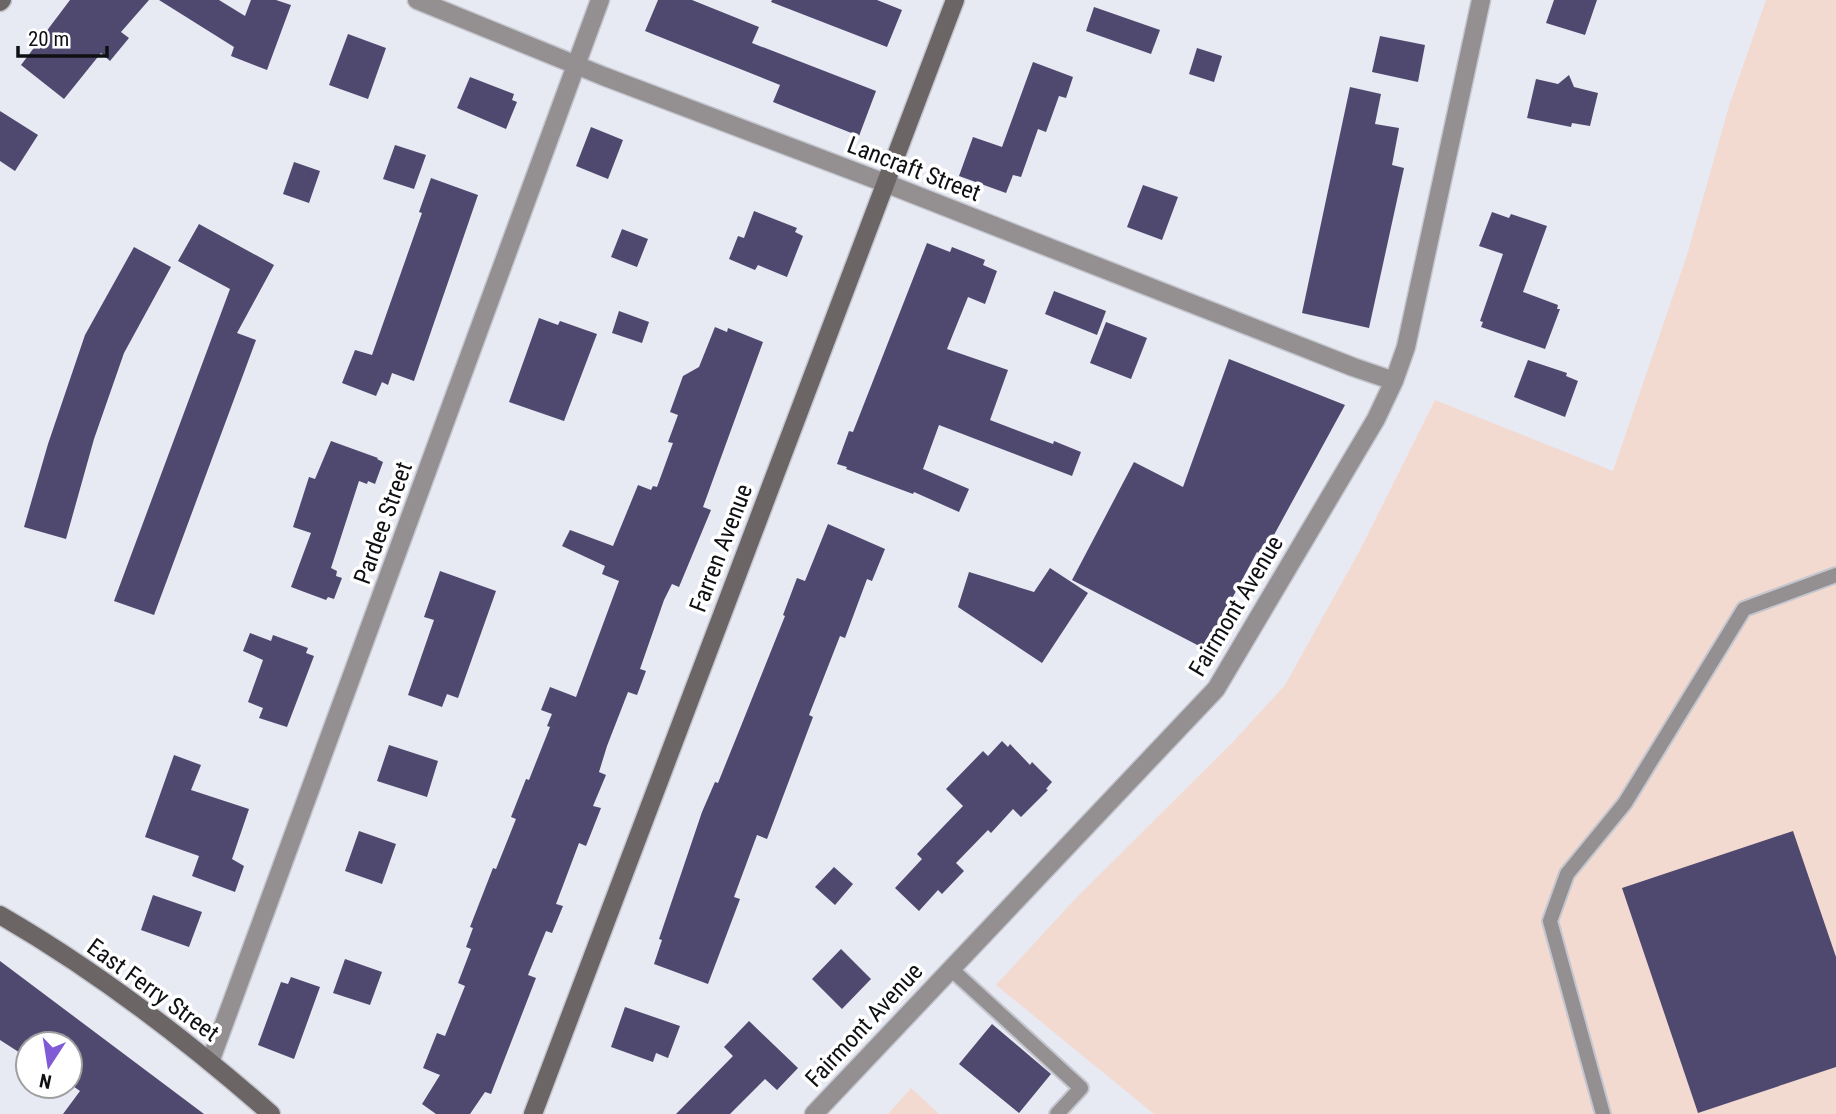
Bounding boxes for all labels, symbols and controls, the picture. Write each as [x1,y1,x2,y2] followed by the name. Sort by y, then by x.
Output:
[18,14,107,58] scale bar
[28,27,69,51] text: 20 m
[843,131,985,207] street label: Lancraft Street
[348,458,418,588] street label: Pardee Street
[684,480,758,616] street label: Farren Avenue
[1183,531,1289,681] street label: Fairmont Avenue
[82,933,224,1047] street label: East Ferry Street
[800,957,928,1093] street label: Fairmont Avenue
[14,1030,84,1100] north arrow
[37,1069,54,1094] text: N

